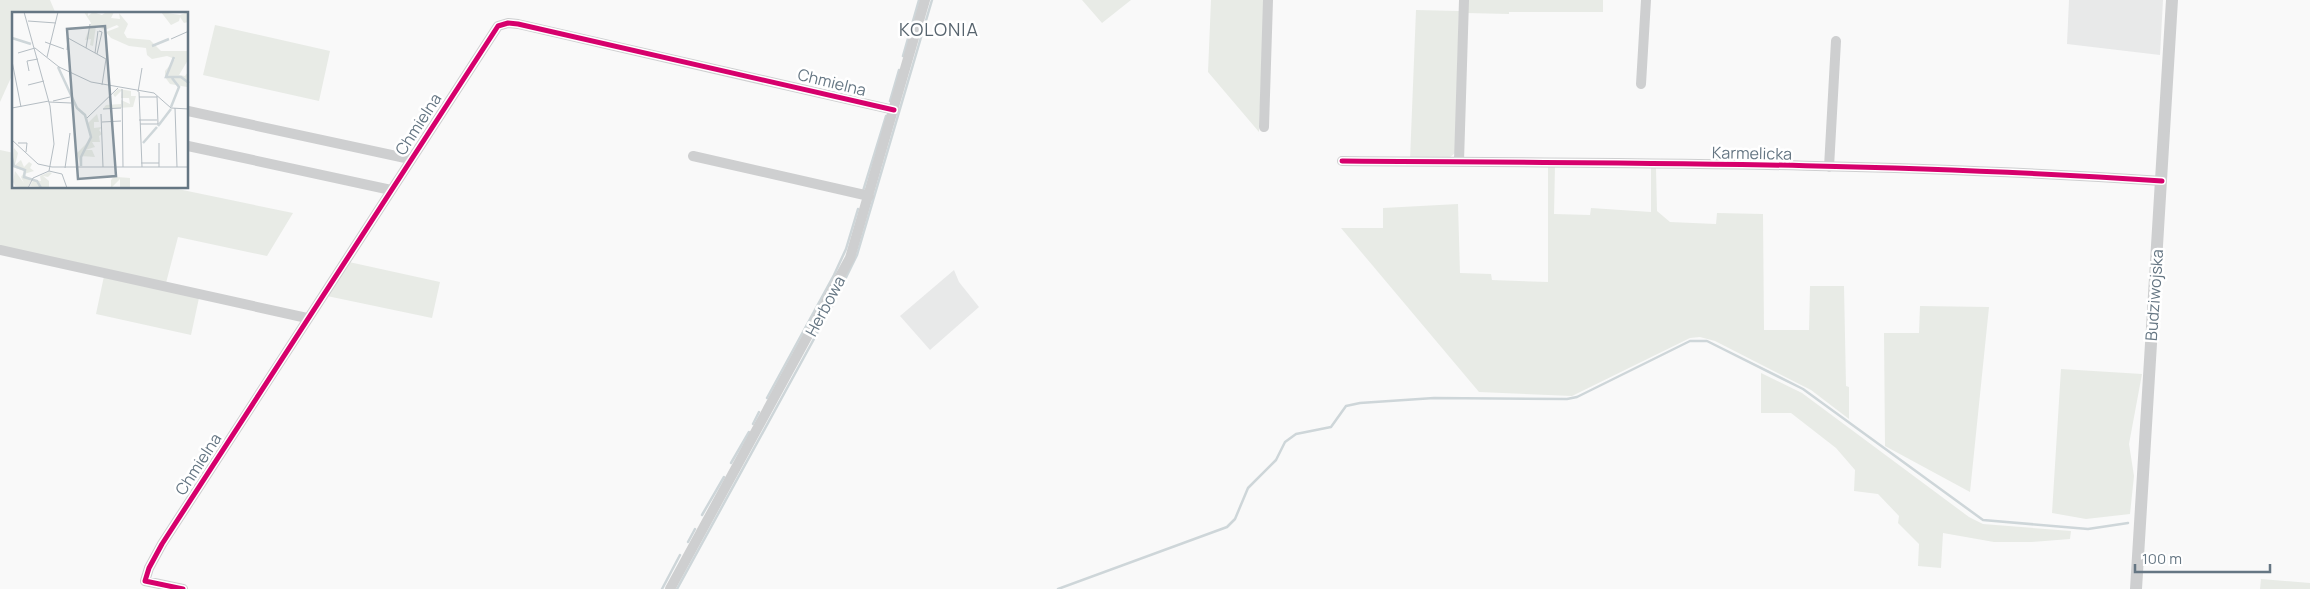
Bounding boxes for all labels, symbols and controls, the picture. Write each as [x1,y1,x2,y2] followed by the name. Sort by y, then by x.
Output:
[12,12,189,189] inset map
[899,17,979,41] district label: KOLONIA
[795,63,869,101] street label: Chmielna
[390,89,446,159] street label: Chmielna
[1712,141,1792,165] street label: Karmelicka
[2140,249,2168,341] street label: Budziwojska
[800,272,850,340] street label: Herbowa
[170,429,226,499] street label: Chmielna
[2135,542,2270,574] scale bar
[2142,548,2182,569] text: 100 m

